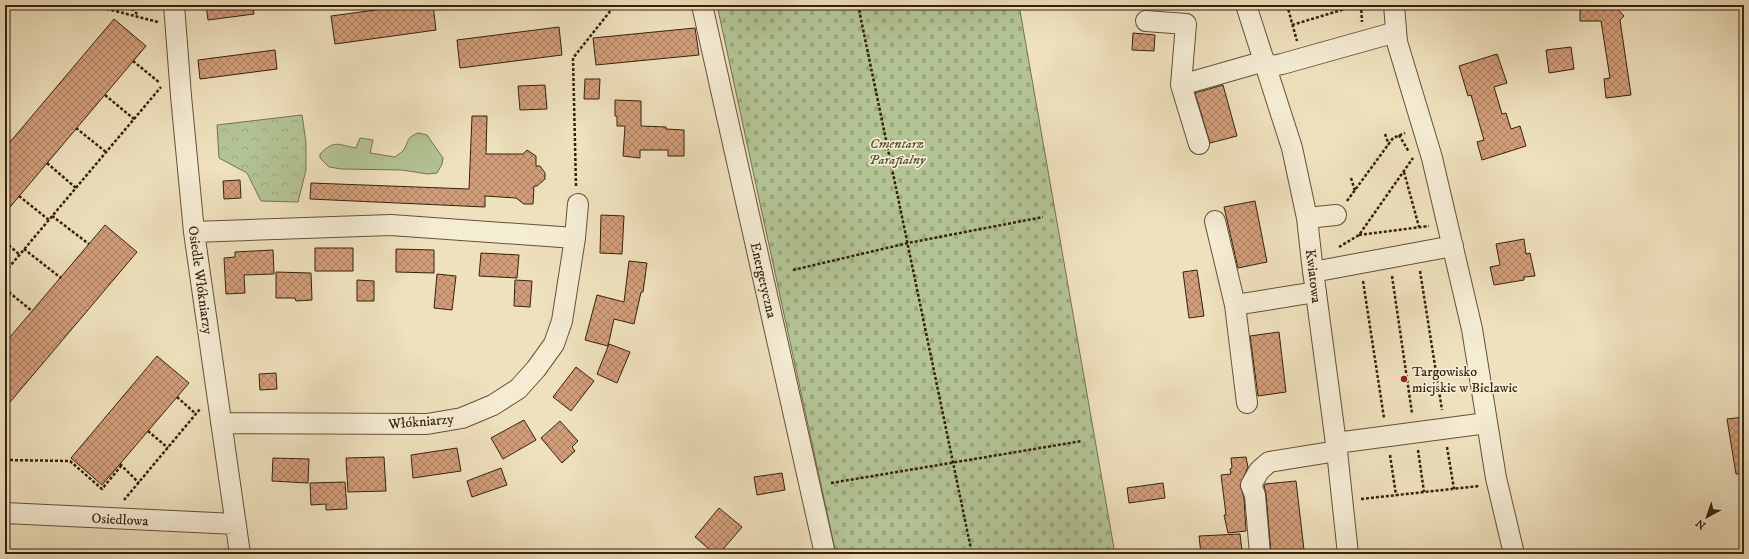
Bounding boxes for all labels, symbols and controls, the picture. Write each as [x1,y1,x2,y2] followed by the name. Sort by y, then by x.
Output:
[869,135,927,169] park label: Cmentarz Parafialny
[183,225,217,336] street label: Osiedle Włókniarzy
[746,241,780,320] street label: Energetyczna
[1301,248,1325,304] street label: Kwiatowa
[1412,363,1518,397] place label: Targowisko miejskie w Bielawie
[1399,374,1409,384] marker: Targowisko miejskie w Bielawie
[387,410,455,434] street label: Włókniarzy
[1687,497,1727,537] north arrow
[91,510,149,530] street label: Osiedlowa
[1693,516,1709,532] text: N

